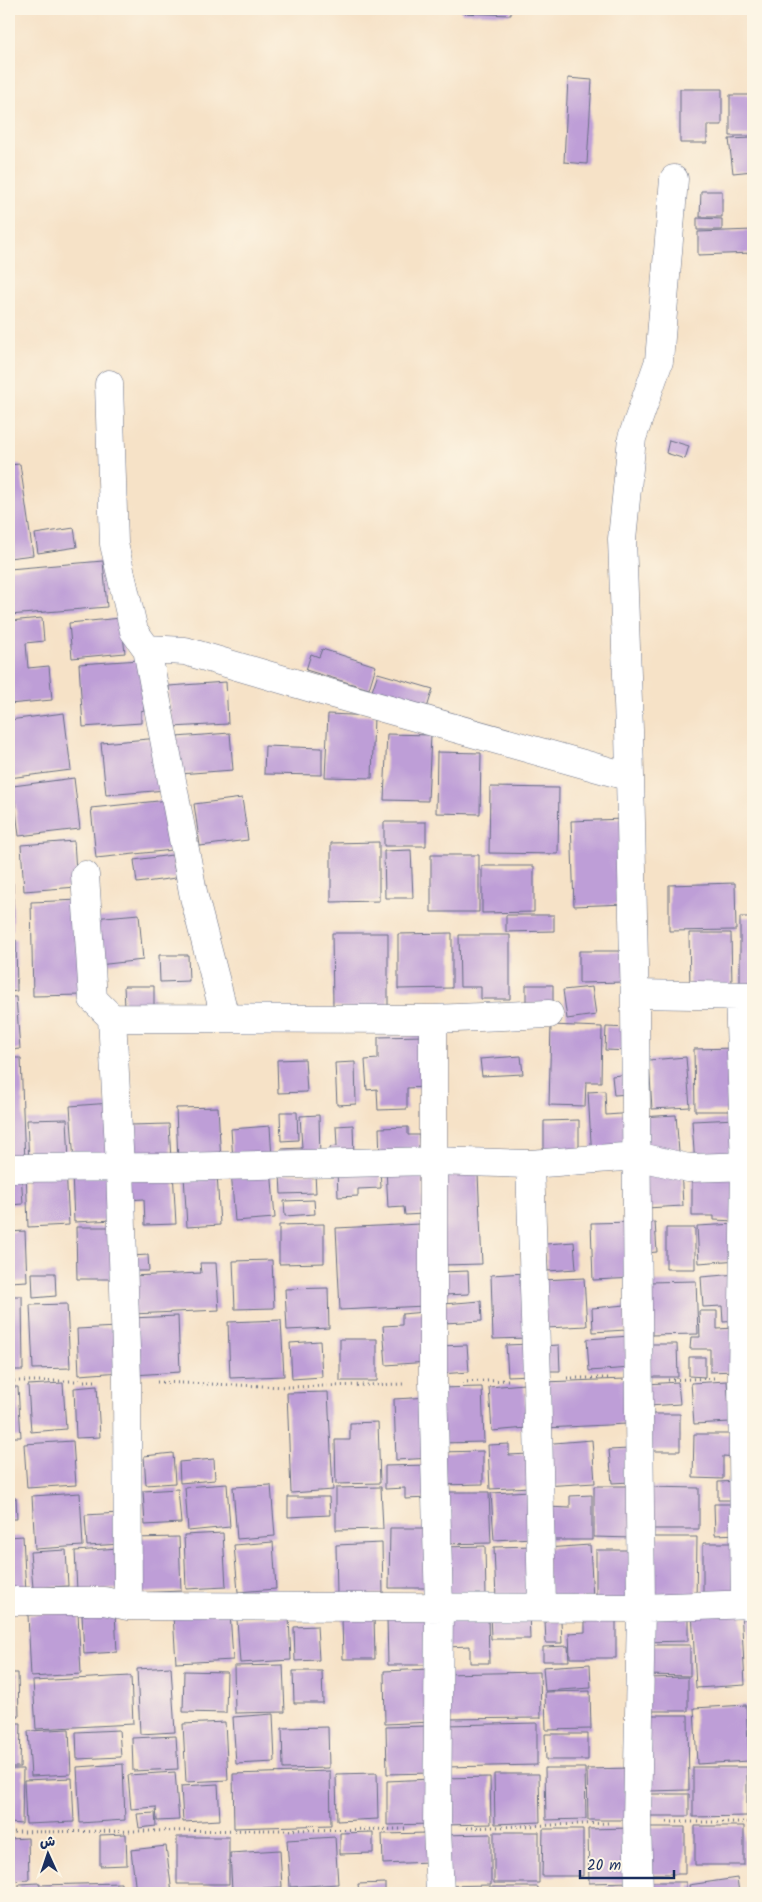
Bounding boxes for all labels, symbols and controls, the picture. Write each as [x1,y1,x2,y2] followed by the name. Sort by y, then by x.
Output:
[22,1830,72,1880] north arrow
[39,1831,56,1853] text: ش
[580,1847,673,1879] scale bar
[587,1854,621,1878] text: 20 m

